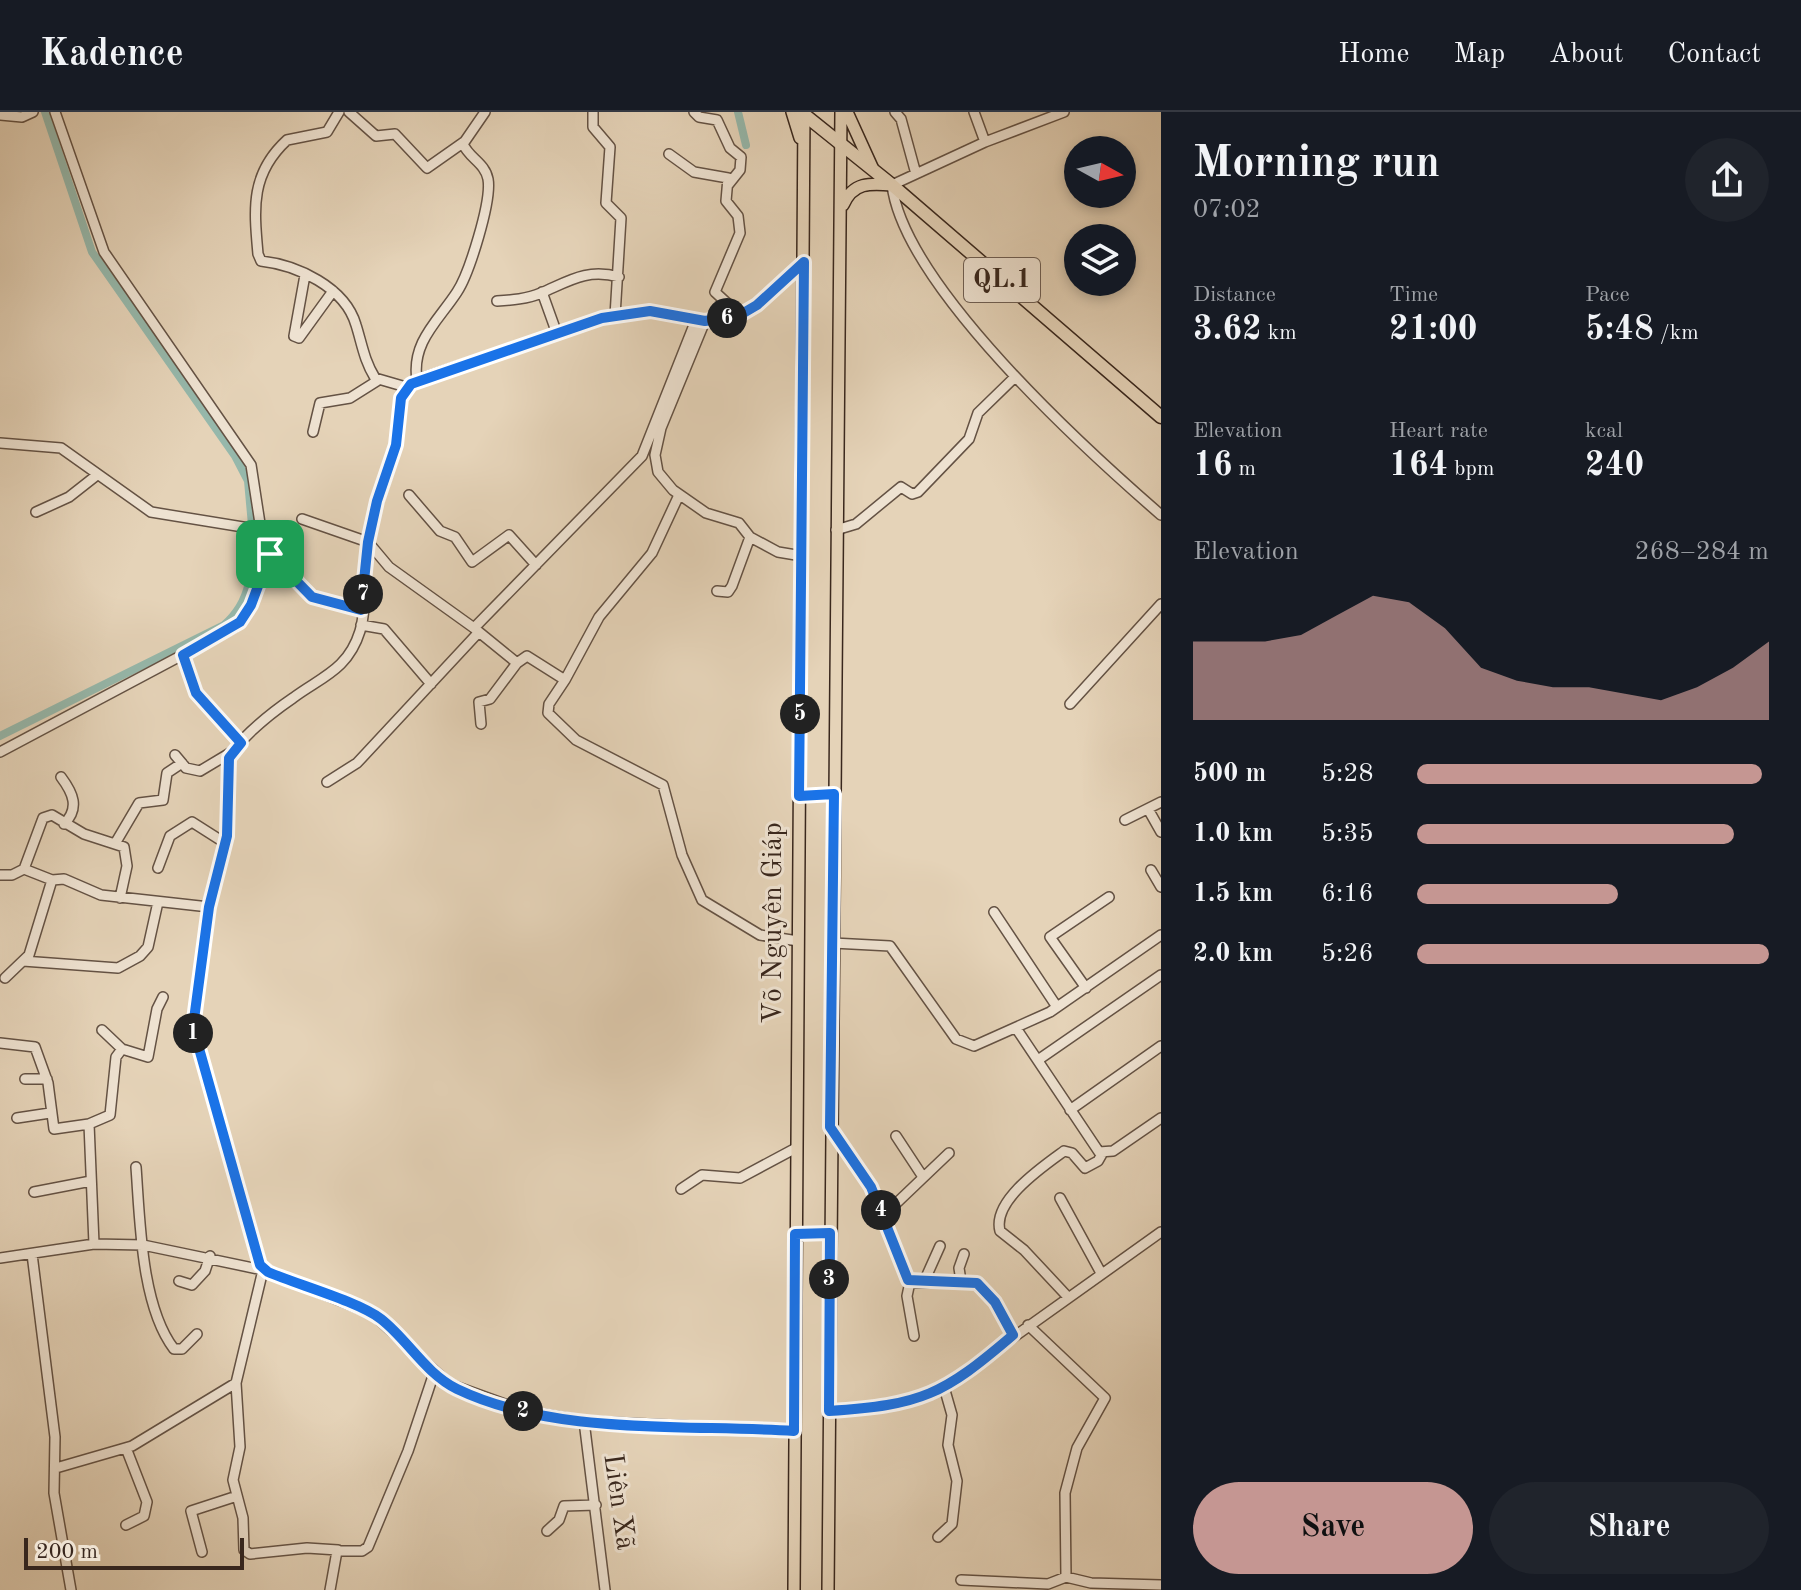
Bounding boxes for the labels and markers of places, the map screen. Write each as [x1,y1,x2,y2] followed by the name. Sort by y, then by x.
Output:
[707,298,747,338] pin: 6
[236,520,304,588] pin
[343,574,383,614] pin: 7
[780,694,820,734] pin: 5
[173,1013,213,1053] pin: 1
[861,1190,901,1230] pin: 4
[809,1259,849,1299] pin: 3
[503,1391,543,1431] pin: 2

